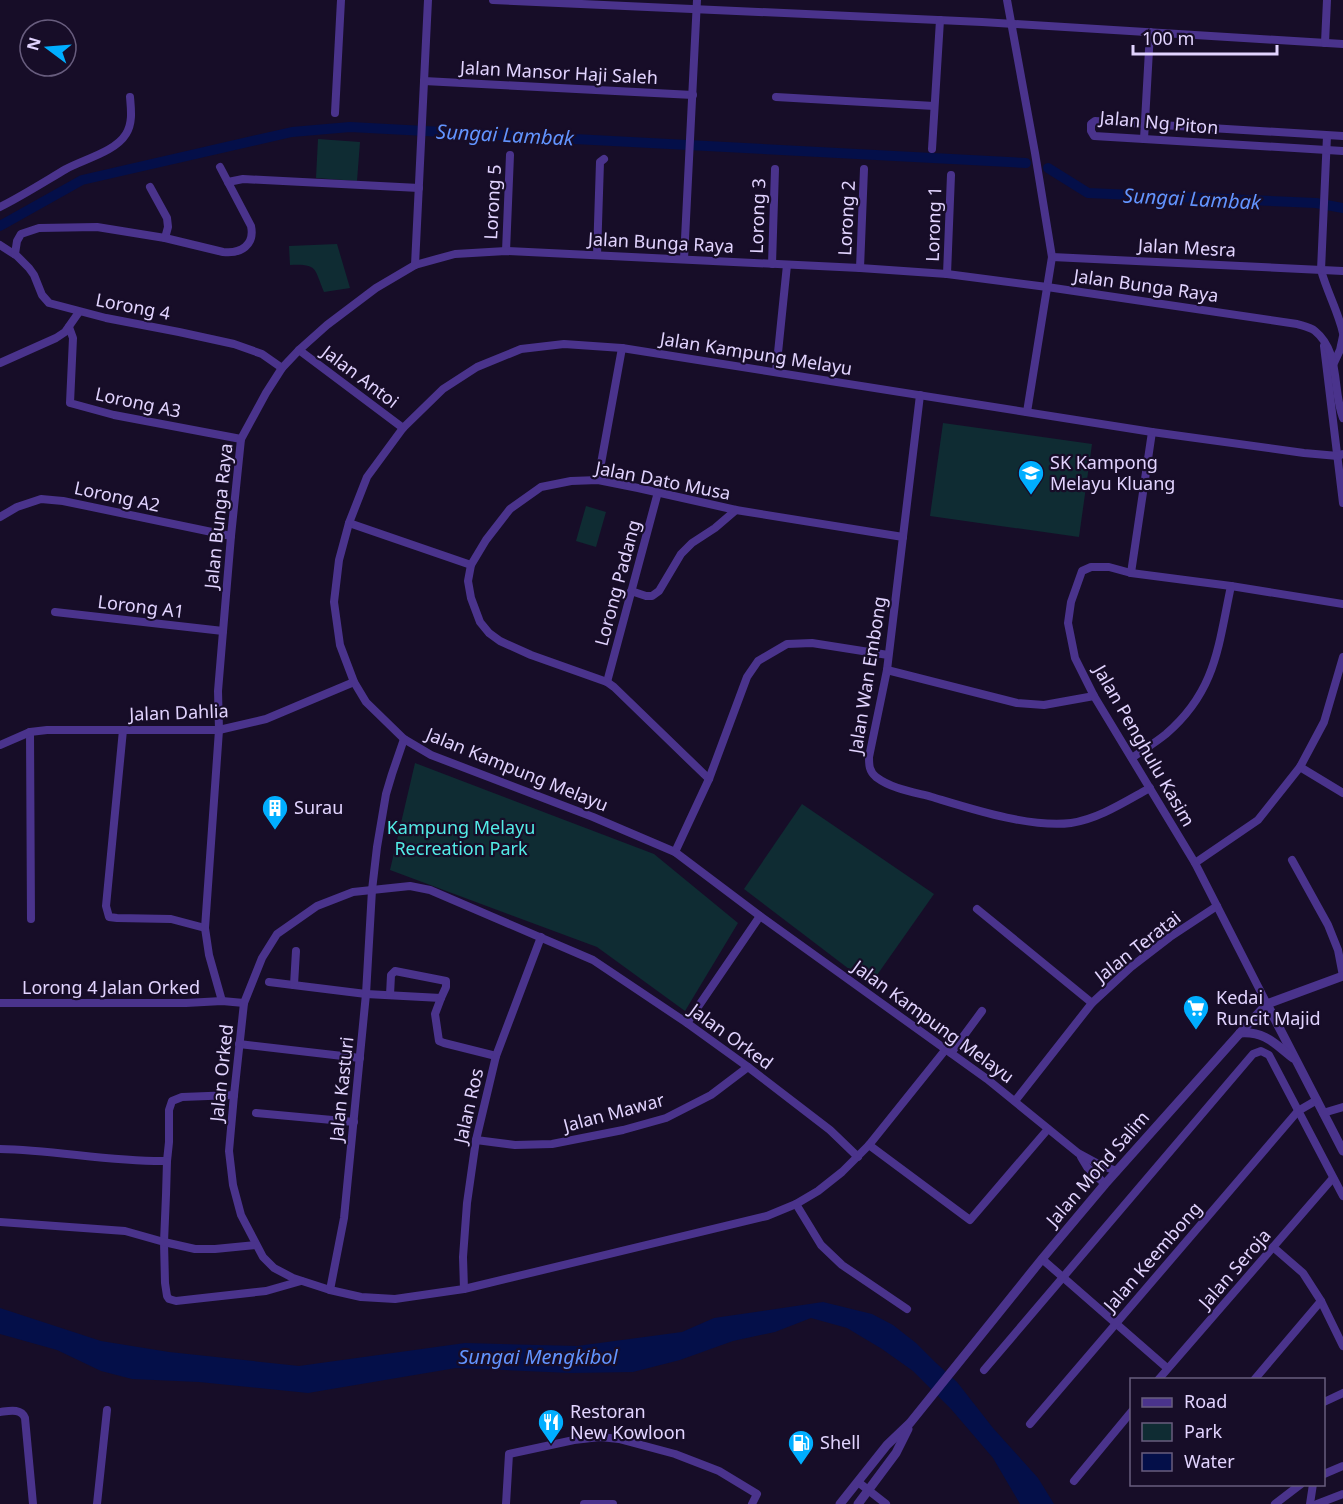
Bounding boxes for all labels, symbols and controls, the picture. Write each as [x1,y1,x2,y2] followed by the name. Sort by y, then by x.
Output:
[18,18,78,78] north arrow
[1133,18,1277,56] scale bar
[1142,26,1194,50] text: 100 m
[21,35,46,53] text: N
[458,55,659,89] street label: Jalan Mansor Haji Saleh
[1097,105,1219,139] street label: Jalan Ng Piton
[436,117,576,152] water label: Sungai Lambak
[478,164,506,240] street label: Lorong 5
[744,178,770,254] street label: Lorong 3
[832,180,860,256] street label: Lorong 2
[1123,181,1263,216] water label: Sungai Lambak
[920,186,946,262] street label: Lorong 1
[586,226,735,258] street label: Jalan Bunga Raya
[1136,232,1237,262] street label: Jalan Mesra
[1070,263,1220,307] street label: Jalan Bunga Raya
[94,287,173,325] street label: Lorong 4
[656,326,854,380] street label: Jalan Kampung Melayu
[316,338,404,413] street label: Jalan Antoi
[93,381,183,423] street label: Lorong A3
[198,442,238,592] street label: Jalan Bunga Raya
[1050,450,1175,495] place label: SK Kampong Melayu Kluang
[592,455,733,505] street label: Jalan Dato Musa
[1016,458,1046,496] school or university icon: SK Kampong Melayu Kluang
[72,475,162,517] street label: Lorong A2
[589,517,645,648] street label: Lorong Padang
[96,589,186,623] street label: Lorong A1
[842,595,891,757] street label: Jalan Wan Embong
[1088,659,1201,831] street label: Jalan Penghulu Kasim
[127,698,229,726] street label: Jalan Dahlia
[421,721,612,817] street label: Jalan Kampung Melayu
[260,793,290,831] building icon: Surau
[294,795,343,819] place label: Surau
[387,815,535,860] park label: Kampung Melayu Recreation Park
[1088,905,1185,989] street label: Jalan Teratai
[846,953,1019,1088] street label: Jalan Kampung Melayu
[22,975,200,999] street label: Lorong 4 Jalan Orked
[1216,985,1321,1030] place label: Kedai Runcit Majid
[1181,993,1211,1031] supermarket icon: Kedai Runcit Majid
[683,997,778,1075] street label: Jalan Orked
[204,1023,238,1125] street label: Jalan Orked
[323,1035,358,1144] street label: Jalan Kasturi
[447,1066,488,1148] street label: Jalan Ros
[559,1087,667,1138] street label: Jalan Mawar
[1039,1105,1154,1233] street label: Jalan Mohd Salim
[1097,1196,1207,1318] street label: Jalan Keembong
[1192,1223,1276,1315] street label: Jalan Seroja
[458,1343,619,1370] water label: Sungai Mengkibol
[1130,1378,1325,1486] legend
[1184,1389,1227,1413] text: Road
[570,1399,686,1444] place label: Restoran New Kowloon
[536,1407,566,1445] restaurant icon: Restoran New Kowloon
[1184,1419,1222,1443] text: Park
[786,1428,816,1466] fuel station icon: Shell
[820,1430,860,1454] place label: Shell
[1184,1449,1235,1473] text: Water

